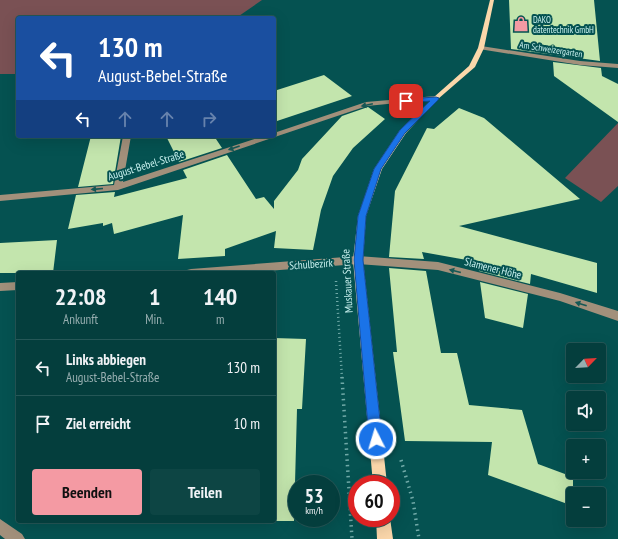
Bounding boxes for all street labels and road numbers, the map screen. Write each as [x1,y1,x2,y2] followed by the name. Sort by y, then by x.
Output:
[519,39,583,59] street label: Am Schweizergarten
[106,147,186,183] street label: August-Bebel-Straße
[338,248,356,313] street label: Muskauer Straße
[463,254,523,282] street label: Slamener Höhe
[289,255,334,273] street label: Schulbezirk

